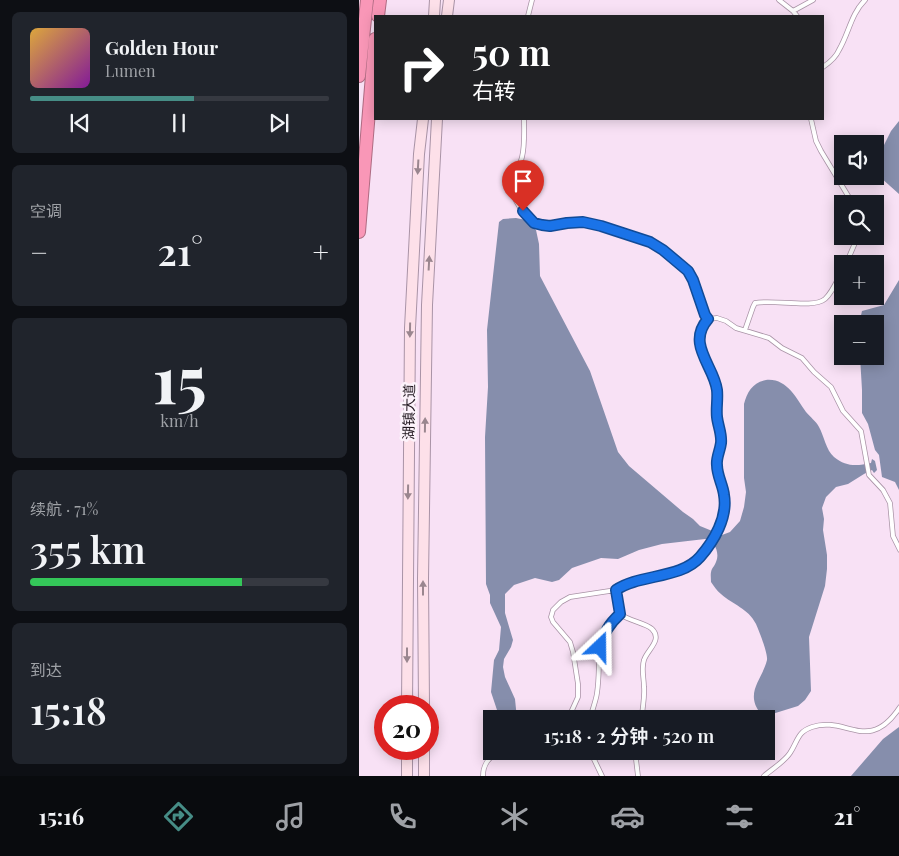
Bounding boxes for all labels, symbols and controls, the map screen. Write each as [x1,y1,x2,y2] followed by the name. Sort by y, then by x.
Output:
[472,28,550,75] text: 50 m
[105,34,218,60] text: Golden Hour
[389,35,454,100] icon: right
[105,60,156,81] text: Lumen
[472,75,516,105] text: 右转
[66,109,94,137] icon: previous
[165,109,193,137] icon: pause
[265,109,293,137] icon: next
[834,135,884,365] map controls
[834,135,884,185] button: sound
[414,160,422,176] one-way arrow
[502,160,544,211] pin
[509,167,537,195] icon: arrive
[834,195,884,245] button: search
[30,200,62,221] text: 空调
[158,225,203,276] text: 21°
[30,233,48,270] text: −
[313,233,329,270] text: +
[426,254,434,270] one-way arrow
[834,255,884,305] button: +
[834,315,884,365] button: −
[406,322,414,338] one-way arrow
[153,334,207,420] text: 15
[399,384,418,440] street label: 湖镇大道
[160,410,199,431] text: km/h
[421,417,429,433] one-way arrow
[404,484,412,500] one-way arrow
[30,498,98,519] text: 续航 · 71%
[30,523,146,574] text: 355 km
[419,579,427,595] one-way arrow
[573,620,625,672] position arrow
[403,647,411,663] one-way arrow
[30,659,62,680] text: 到达
[30,684,107,735] text: 15:18
[374,695,439,760] speed limit sign: 20
[544,722,714,748] text: 15:18 · 2 分钟 · 520 m
[161,799,196,834] icon: directions
[273,799,308,834] icon: music
[385,799,420,834] icon: phone
[497,799,532,834] icon: climate
[610,799,645,834] icon: car
[722,799,757,834] icon: filters
[39,801,84,831] text: 15:16
[834,801,860,831] text: 21°

